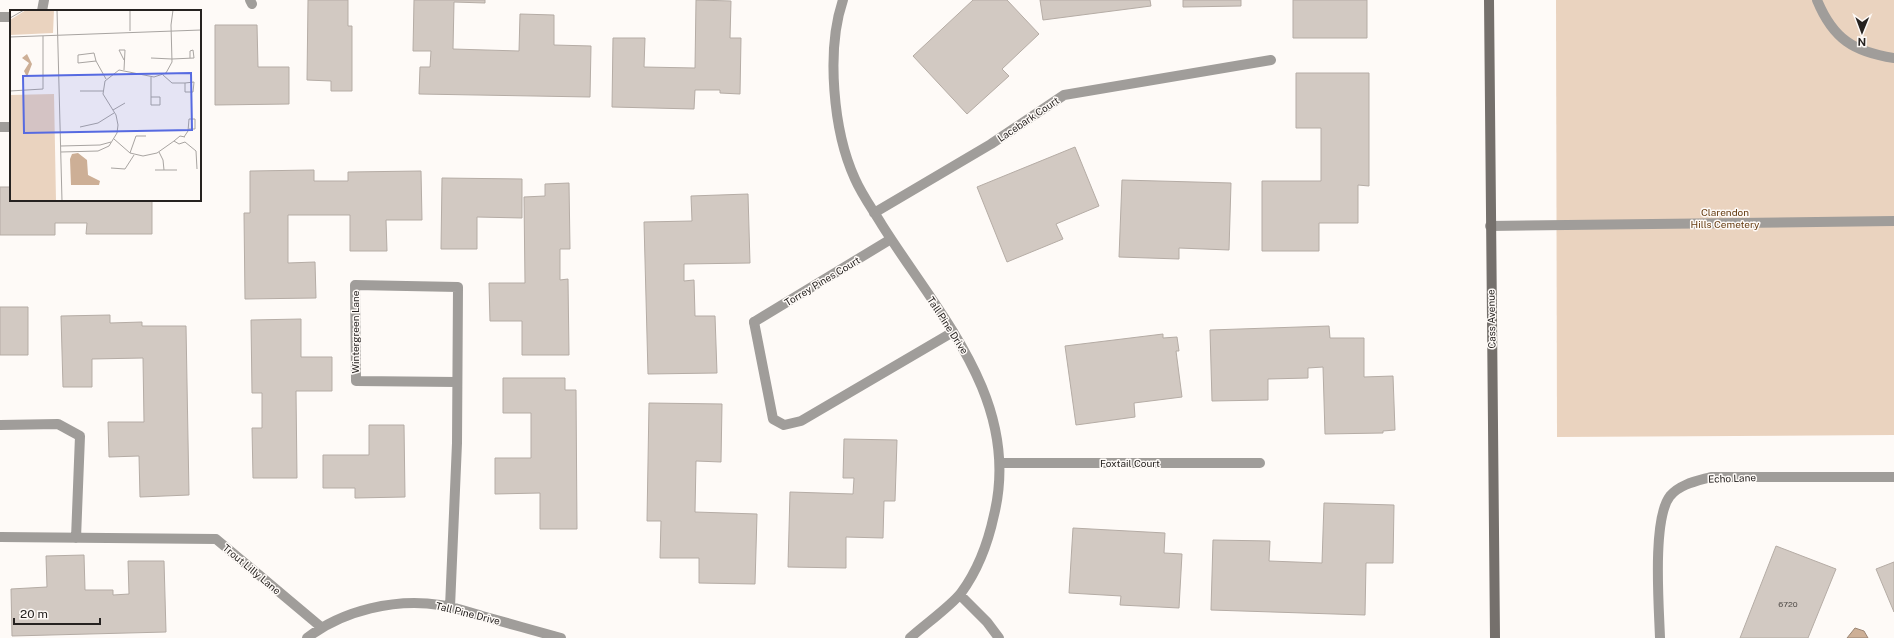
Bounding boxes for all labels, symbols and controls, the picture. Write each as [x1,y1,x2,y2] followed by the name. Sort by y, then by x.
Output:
[10,10,201,201] inset map
[1842,12,1882,52] north arrow
[1857,36,1866,48] text: N
[995,94,1061,144] street label: Lacebark Court
[1691,206,1760,230] park label: Clarendon Hills Cemetery
[782,254,862,308] street label: Torrey Pines Court
[1484,289,1498,349] street label: Cass Avenue
[349,290,361,373] street label: Wintergreen Lane
[925,294,971,356] street label: Tall Pine Drive
[1100,457,1160,469] street label: Foxtail Court
[1708,471,1756,485] street label: Echo Lane
[221,541,284,597] street label: Trout Lilly Lane
[435,599,502,627] street label: Tall Pine Drive
[1778,599,1798,609] house number: 6720
[14,600,100,626] scale bar
[20,607,48,621] text: 20 m

